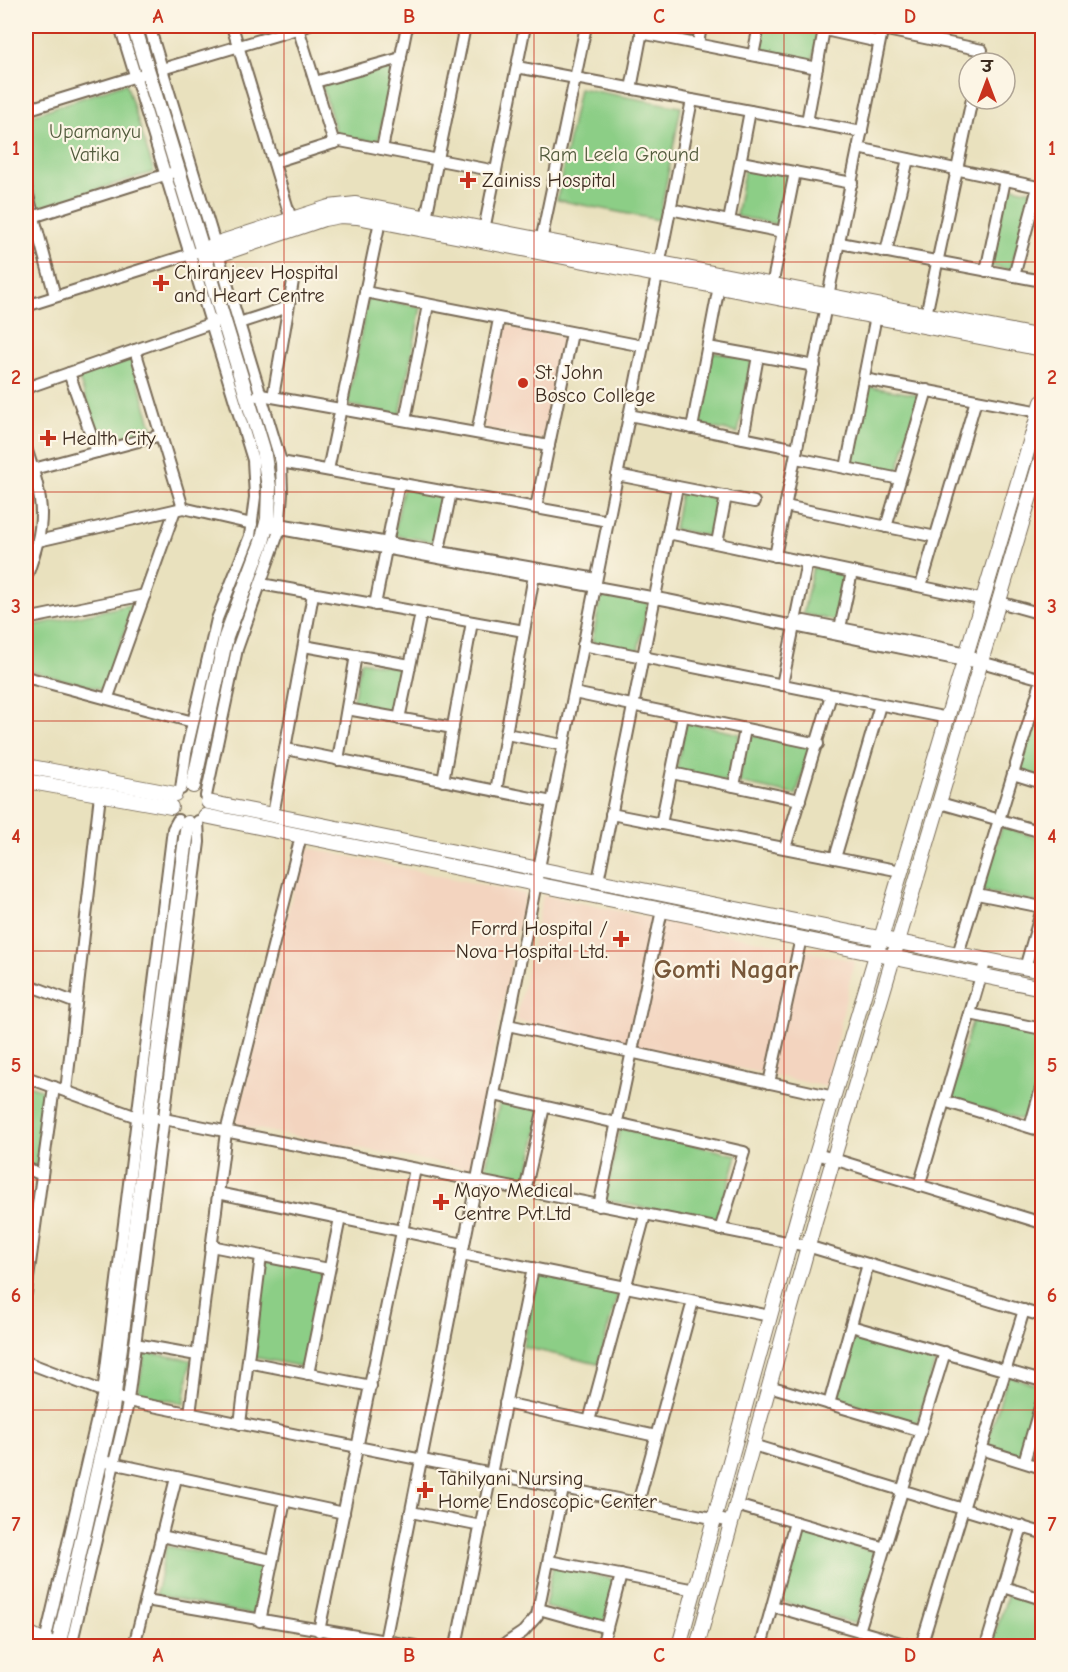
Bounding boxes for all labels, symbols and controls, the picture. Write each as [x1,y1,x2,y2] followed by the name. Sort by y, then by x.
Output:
[152,5,164,28] text: A
[403,5,415,28] text: B
[653,5,665,28] text: C
[904,5,916,28] text: D
[957,51,1017,111] north arrow
[980,58,994,76] text: उ
[49,120,141,166] park label: Upamanyu Vatika
[12,137,20,160] text: 1
[1048,137,1056,160] text: 1
[539,143,699,166] park label: Ram Leela Ground
[482,169,616,192] place label: Zainiss Hospital
[459,171,477,189] marker: Zainiss Hospital
[174,261,339,307] place label: Chiranjeev Hospital and Heart Centre
[152,274,170,292] marker: Chiranjeev Hospital and Heart Centre
[535,361,655,407] place label: St. John Bosco College
[11,366,21,389] text: 2
[1047,366,1057,389] text: 2
[516,376,530,390] marker: St. John Bosco College
[62,427,156,450] place label: Health City
[39,429,57,447] marker: Health City
[11,595,21,618] text: 3
[1047,595,1057,618] text: 3
[11,825,21,848] text: 4
[1047,825,1057,848] text: 4
[456,917,608,963] place label: Forrd Hospital / Nova Hospital Ltd.
[612,930,630,948] marker: Forrd Hospital / Nova Hospital Ltd.
[654,955,799,985] district label: Gomti Nagar
[11,1054,21,1077] text: 5
[1047,1054,1057,1077] text: 5
[454,1179,573,1225] place label: Mayo Medical Centre Pvt.Ltd
[432,1193,450,1211] marker: Mayo Medical Centre Pvt.Ltd
[11,1284,21,1307] text: 6
[1047,1284,1057,1307] text: 6
[438,1467,657,1513] place label: Tahilyani Nursing Home Endoscopic Center
[416,1481,434,1499] marker: Tahilyani Nursing Home Endoscopic Center
[12,1513,21,1536] text: 7
[1048,1513,1057,1536] text: 7
[152,1644,164,1667] text: A
[403,1644,415,1667] text: B
[653,1644,665,1667] text: C
[904,1644,916,1667] text: D

